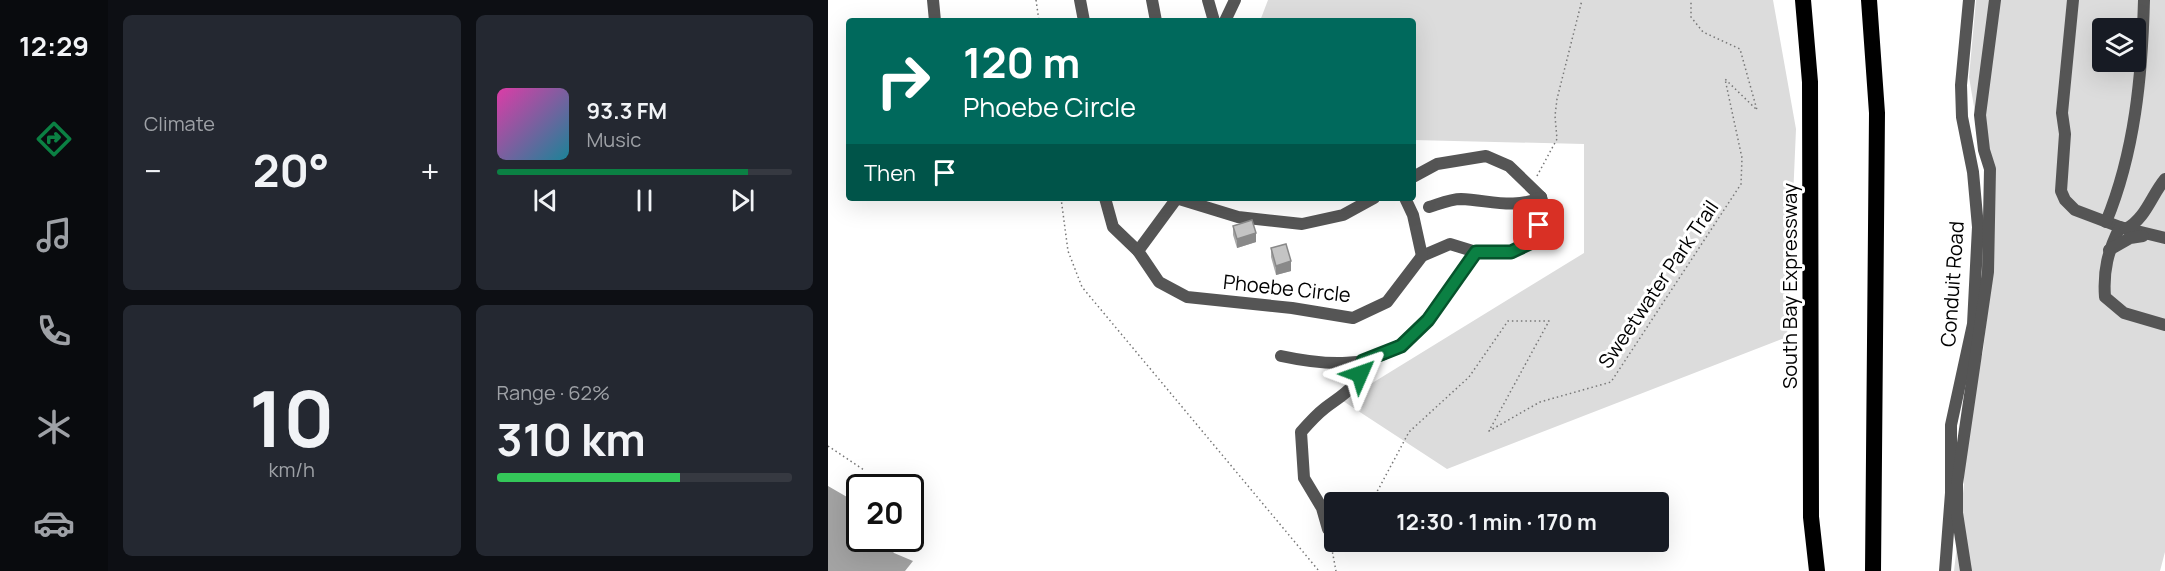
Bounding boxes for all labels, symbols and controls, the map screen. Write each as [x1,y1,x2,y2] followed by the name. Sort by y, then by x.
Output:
[2092,18,2146,72] map controls
[2092,18,2146,72] button: layers
[19,27,89,64] text: 12:29
[963,33,1080,91] text: 120 m
[864,42,942,120] icon: right
[963,88,1136,125] text: Phoebe Circle
[587,96,667,126] text: 93.3 FM
[144,110,215,137] text: Climate
[33,118,75,160] icon: directions
[587,126,641,153] text: Music
[253,139,329,201] text: 20°
[144,148,162,193] text: −
[420,148,440,193] text: +
[928,156,961,189] icon: arrive
[864,158,916,188] text: Then
[1776,182,1803,389] street label: South Bay Expressway
[529,184,562,217] icon: previous
[628,184,661,217] icon: pause
[726,184,759,217] icon: next
[1592,195,1724,373] street label: Sweetwater Park Trail
[1513,199,1564,250] pin
[1522,208,1555,241] icon: arrive
[33,214,75,256] icon: music
[1934,220,1970,348] street label: Conduit Road
[1222,268,1352,308] street label: Phoebe Circle
[33,310,75,352] icon: phone
[1328,342,1392,406] position arrow
[249,364,335,470] text: 10
[497,379,610,406] text: Range · 62%
[33,406,75,448] icon: climate
[497,408,646,470] text: 310 km
[268,456,315,483] text: km/h
[846,474,924,552] speed limit sign: 20
[33,502,75,544] icon: car
[1396,507,1597,537] text: 12:30 · 1 min · 170 m

